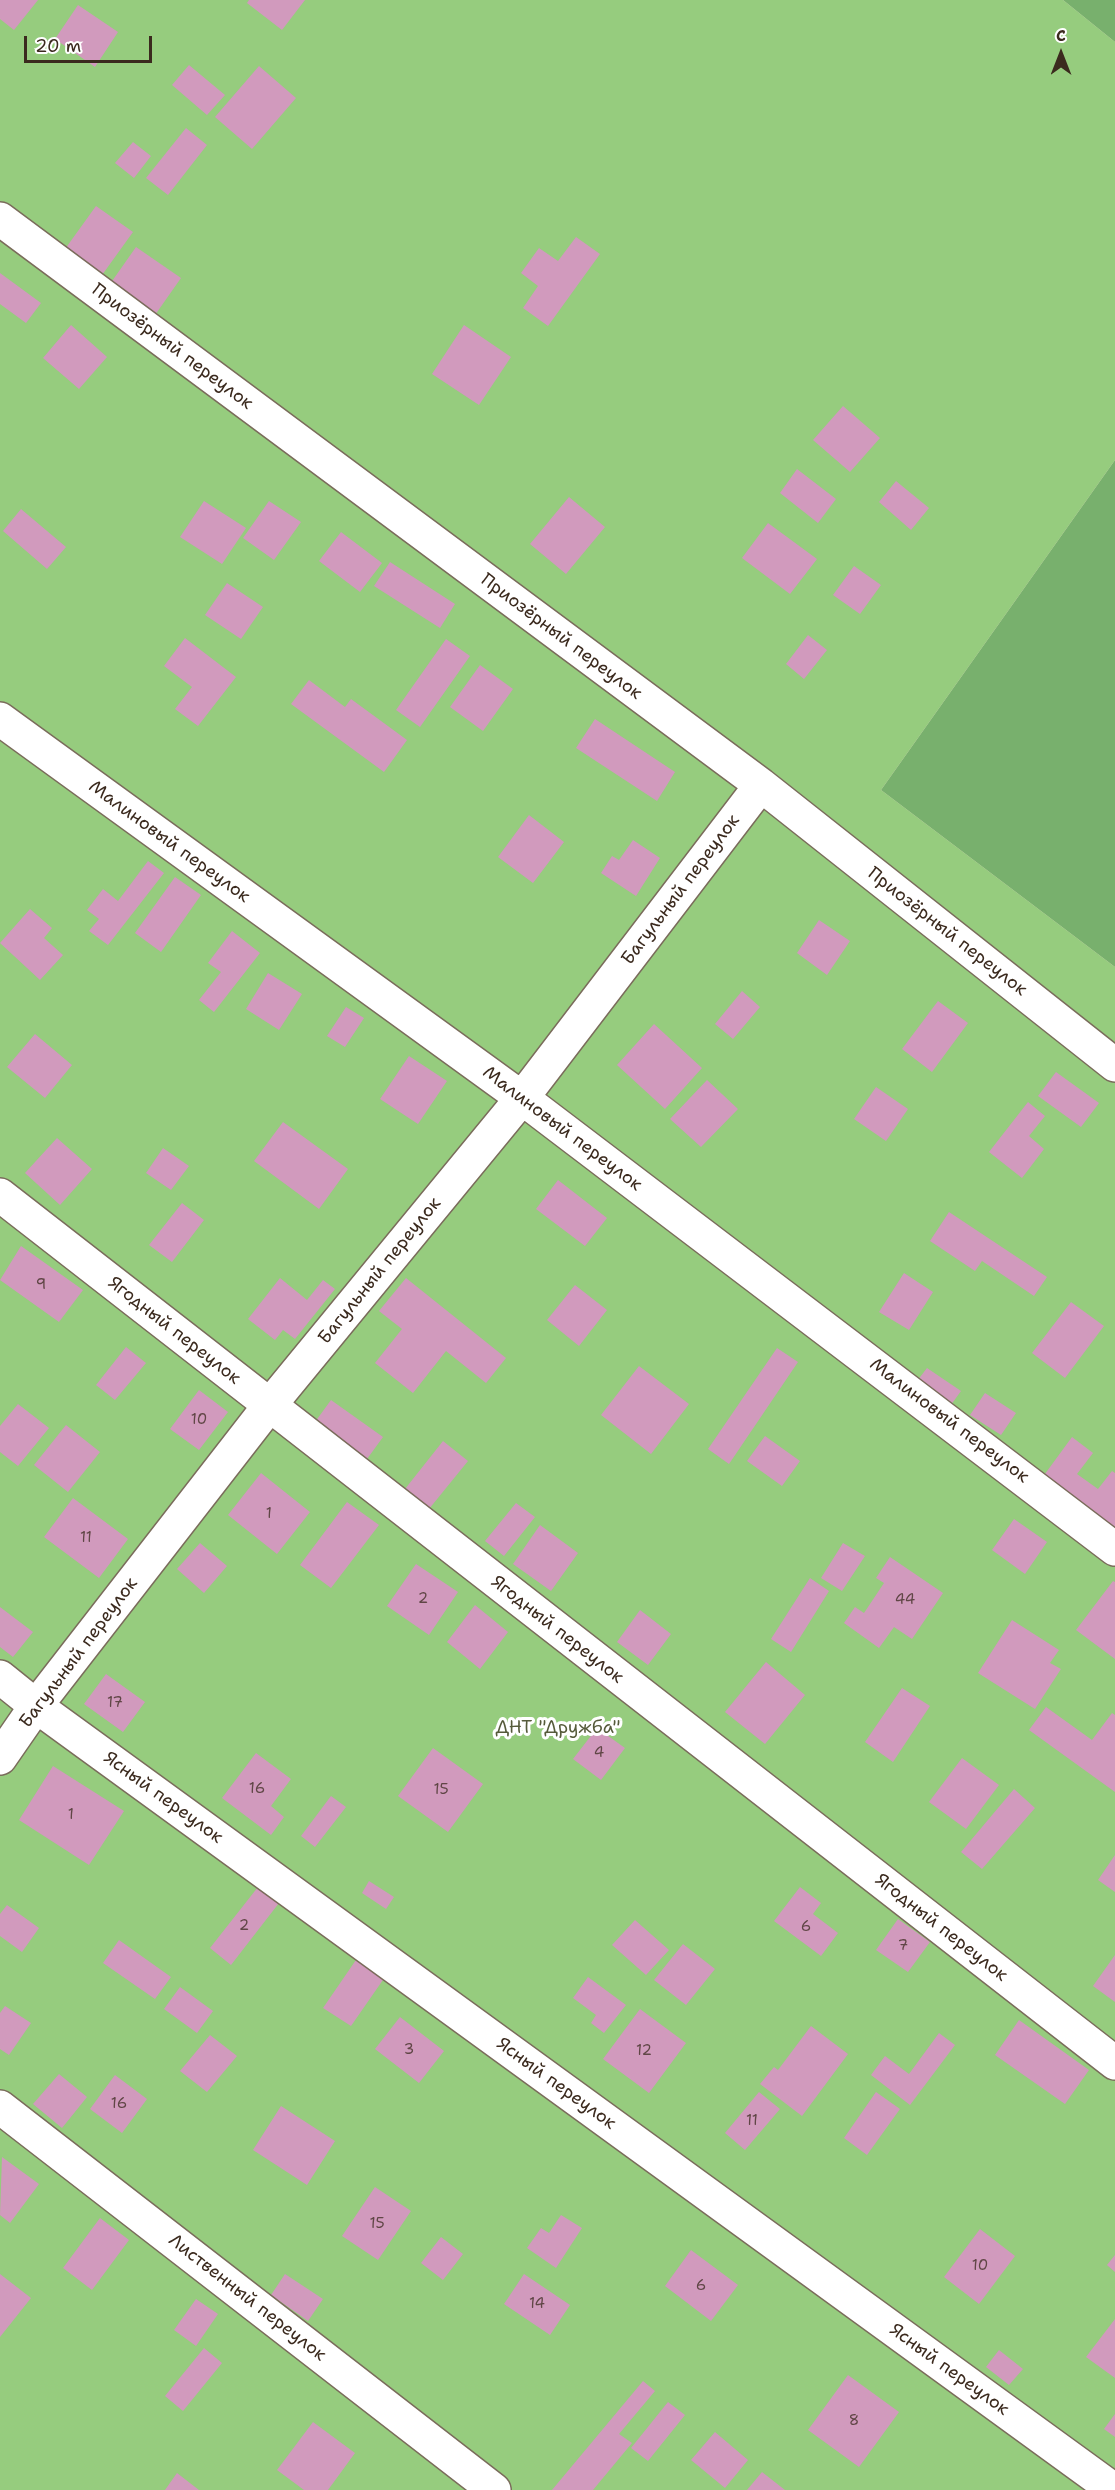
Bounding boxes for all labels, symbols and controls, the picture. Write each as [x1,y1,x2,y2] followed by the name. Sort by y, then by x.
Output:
[27,24,154,62] scale bar
[1031,24,1091,84] north arrow
[1056,25,1066,46] text: С
[35,34,81,58] text: 20 m
[87,279,257,415] street label: Приозёрный переулок
[476,569,646,705] street label: Приозёрный переулок
[84,776,254,908] street label: Малиновый переулок
[617,811,745,969] street label: Багульный переулок
[863,863,1031,1001] street label: Приозёрный переулок
[478,1062,646,1196] street label: Малиновый переулок
[314,1193,446,1349] street label: Багульный переулок
[103,1273,245,1389] street label: Ягодный переулок
[36,1276,46,1294] house number: 9
[865,1354,1033,1488] street label: Малиновый переулок
[191,1411,207,1429] house number: 10
[266,1505,272,1523] house number: 1
[80,1529,92,1547] house number: 11
[486,1572,628,1688] street label: Ягодный переулок
[15,1574,143,1732] street label: Багульный переулок
[418,1590,428,1608] house number: 2
[895,1591,915,1609] house number: 44
[107,1694,123,1712] house number: 17
[496,1717,620,1739] park label: ДНТ "Дружба"
[594,1744,604,1762] house number: 4
[99,1747,227,1849] street label: Ясный переулок
[249,1780,265,1798] house number: 16
[433,1781,449,1799] house number: 15
[68,1806,74,1824] house number: 1
[870,1870,1012,1986] street label: Ягодный переулок
[239,1917,249,1935] house number: 2
[801,1918,811,1936] house number: 6
[898,1937,908,1955] house number: 7
[492,2033,620,2135] street label: Ясный переулок
[404,2041,414,2059] house number: 3
[636,2042,652,2060] house number: 12
[111,2095,127,2113] house number: 16
[746,2112,758,2130] house number: 11
[369,2215,385,2233] house number: 15
[164,2230,330,2366] street label: Лиственный переулок
[972,2257,988,2275] house number: 10
[696,2277,706,2295] house number: 6
[529,2295,545,2313] house number: 14
[885,2319,1013,2421] street label: Ясный переулок
[849,2412,859,2430] house number: 8

